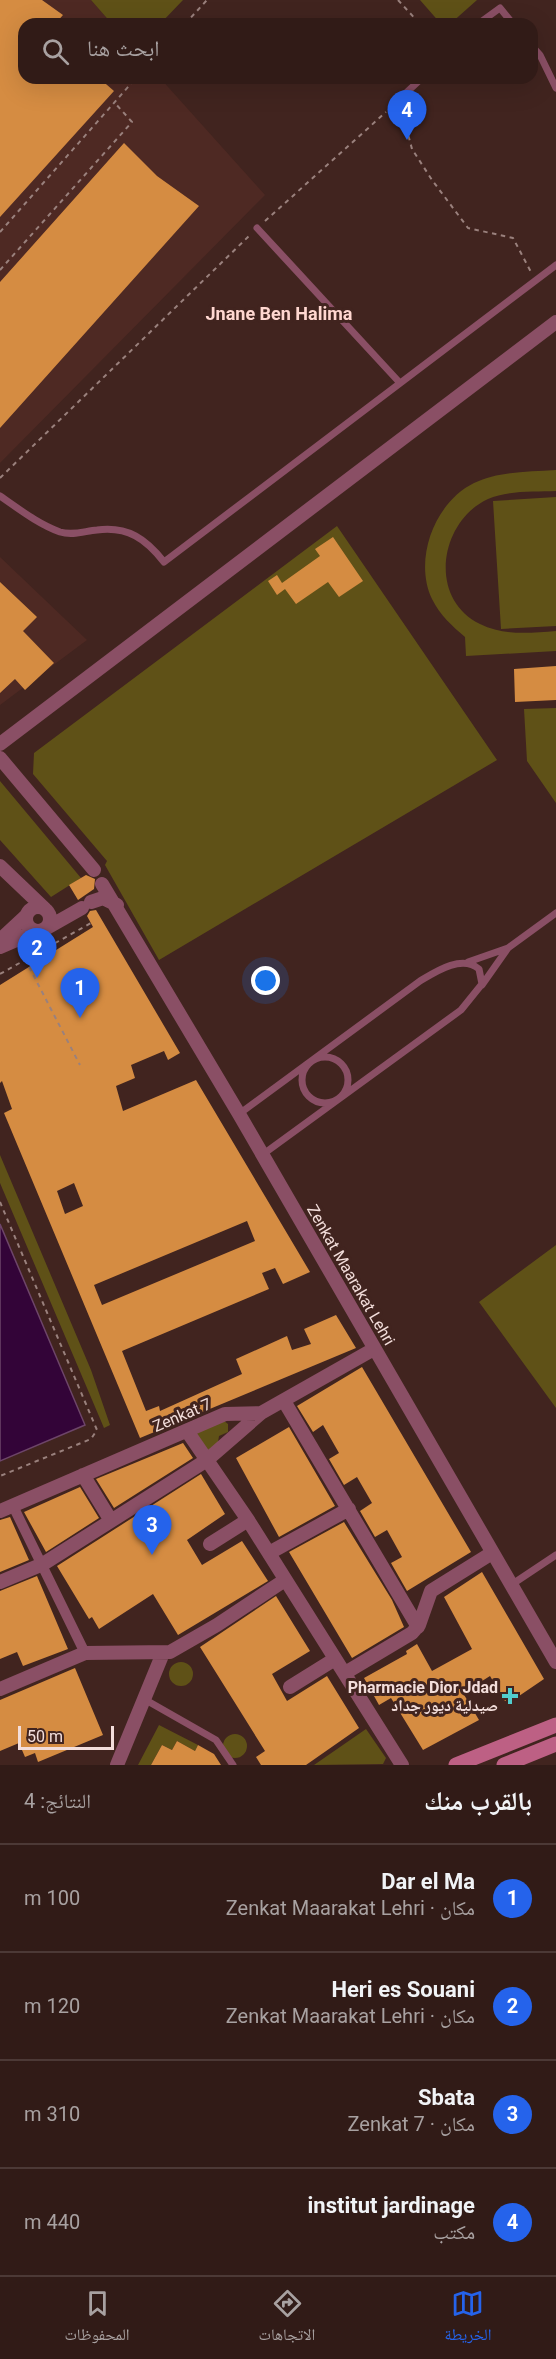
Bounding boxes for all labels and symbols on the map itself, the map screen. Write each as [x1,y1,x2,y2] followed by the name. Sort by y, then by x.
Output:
[388,90,426,140] pin: 4
[206,303,353,324] district label: Jnane Ben Halima
[18,928,57,978] pin: 2
[251,966,280,995] your location
[60,968,100,1018] pin: 1
[303,1201,399,1349] street label: Zenkat Maarakat Lehri
[150,1394,214,1436] street label: Zenkat 7
[132,1506,172,1555] pin: 3
[348,1678,498,1715] place label: Pharmacie Dior Jdad صيدلية ديور جداد
[503,1689,517,1703] marker: Pharmacie Dior Jdad صيدلية ديور جداد
[18,1723,114,1750] scale bar

